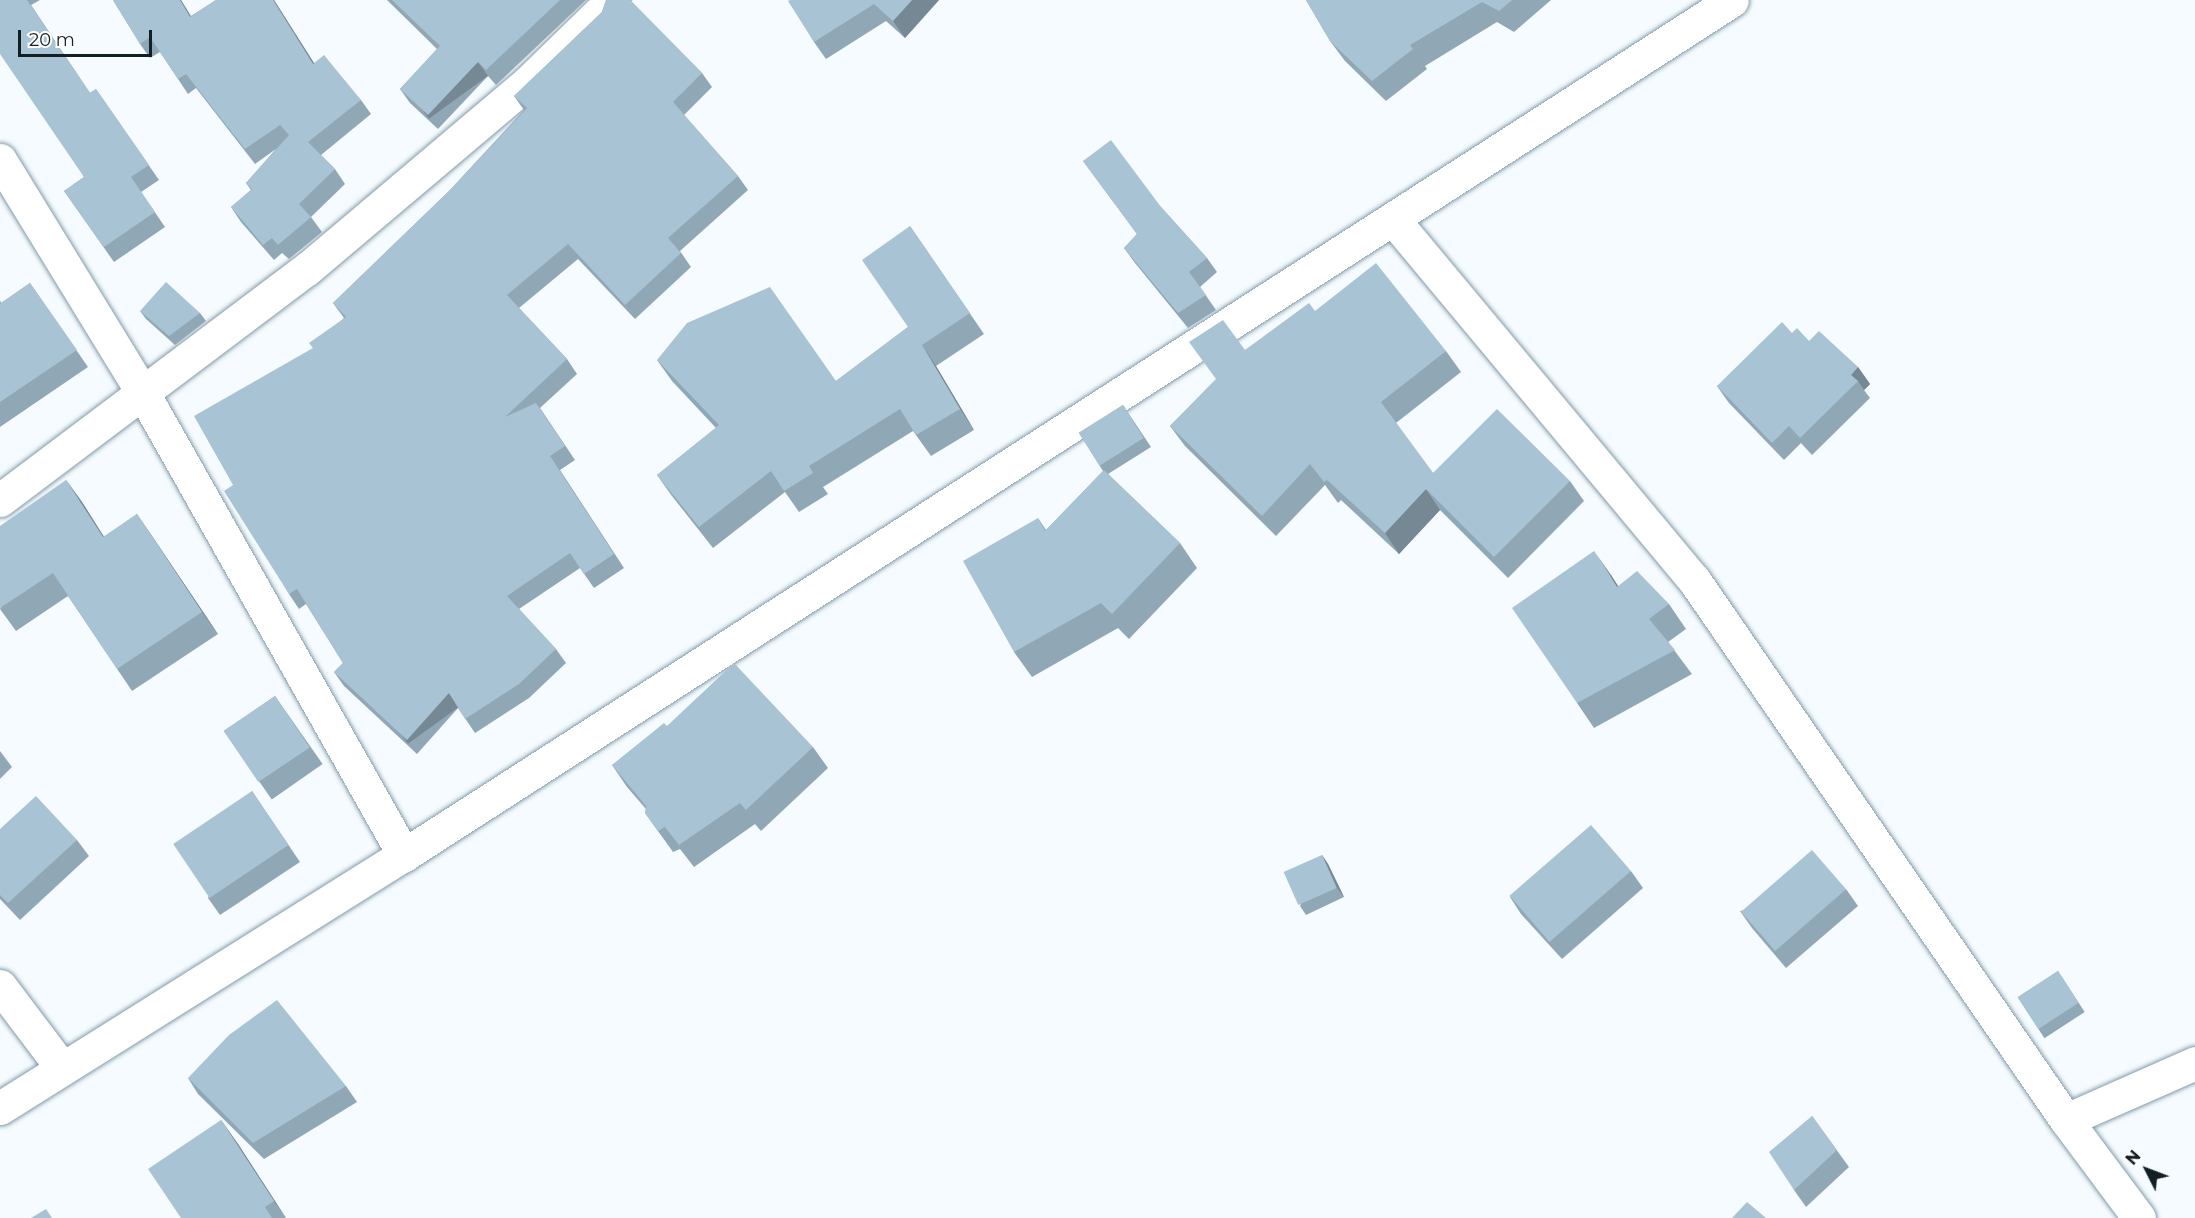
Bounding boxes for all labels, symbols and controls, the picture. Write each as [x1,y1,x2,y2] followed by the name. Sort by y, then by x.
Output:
[21,18,154,56] scale bar
[29,29,75,51] text: 20 m
[2117,1140,2177,1200] north arrow
[2122,1146,2145,1169] text: N

